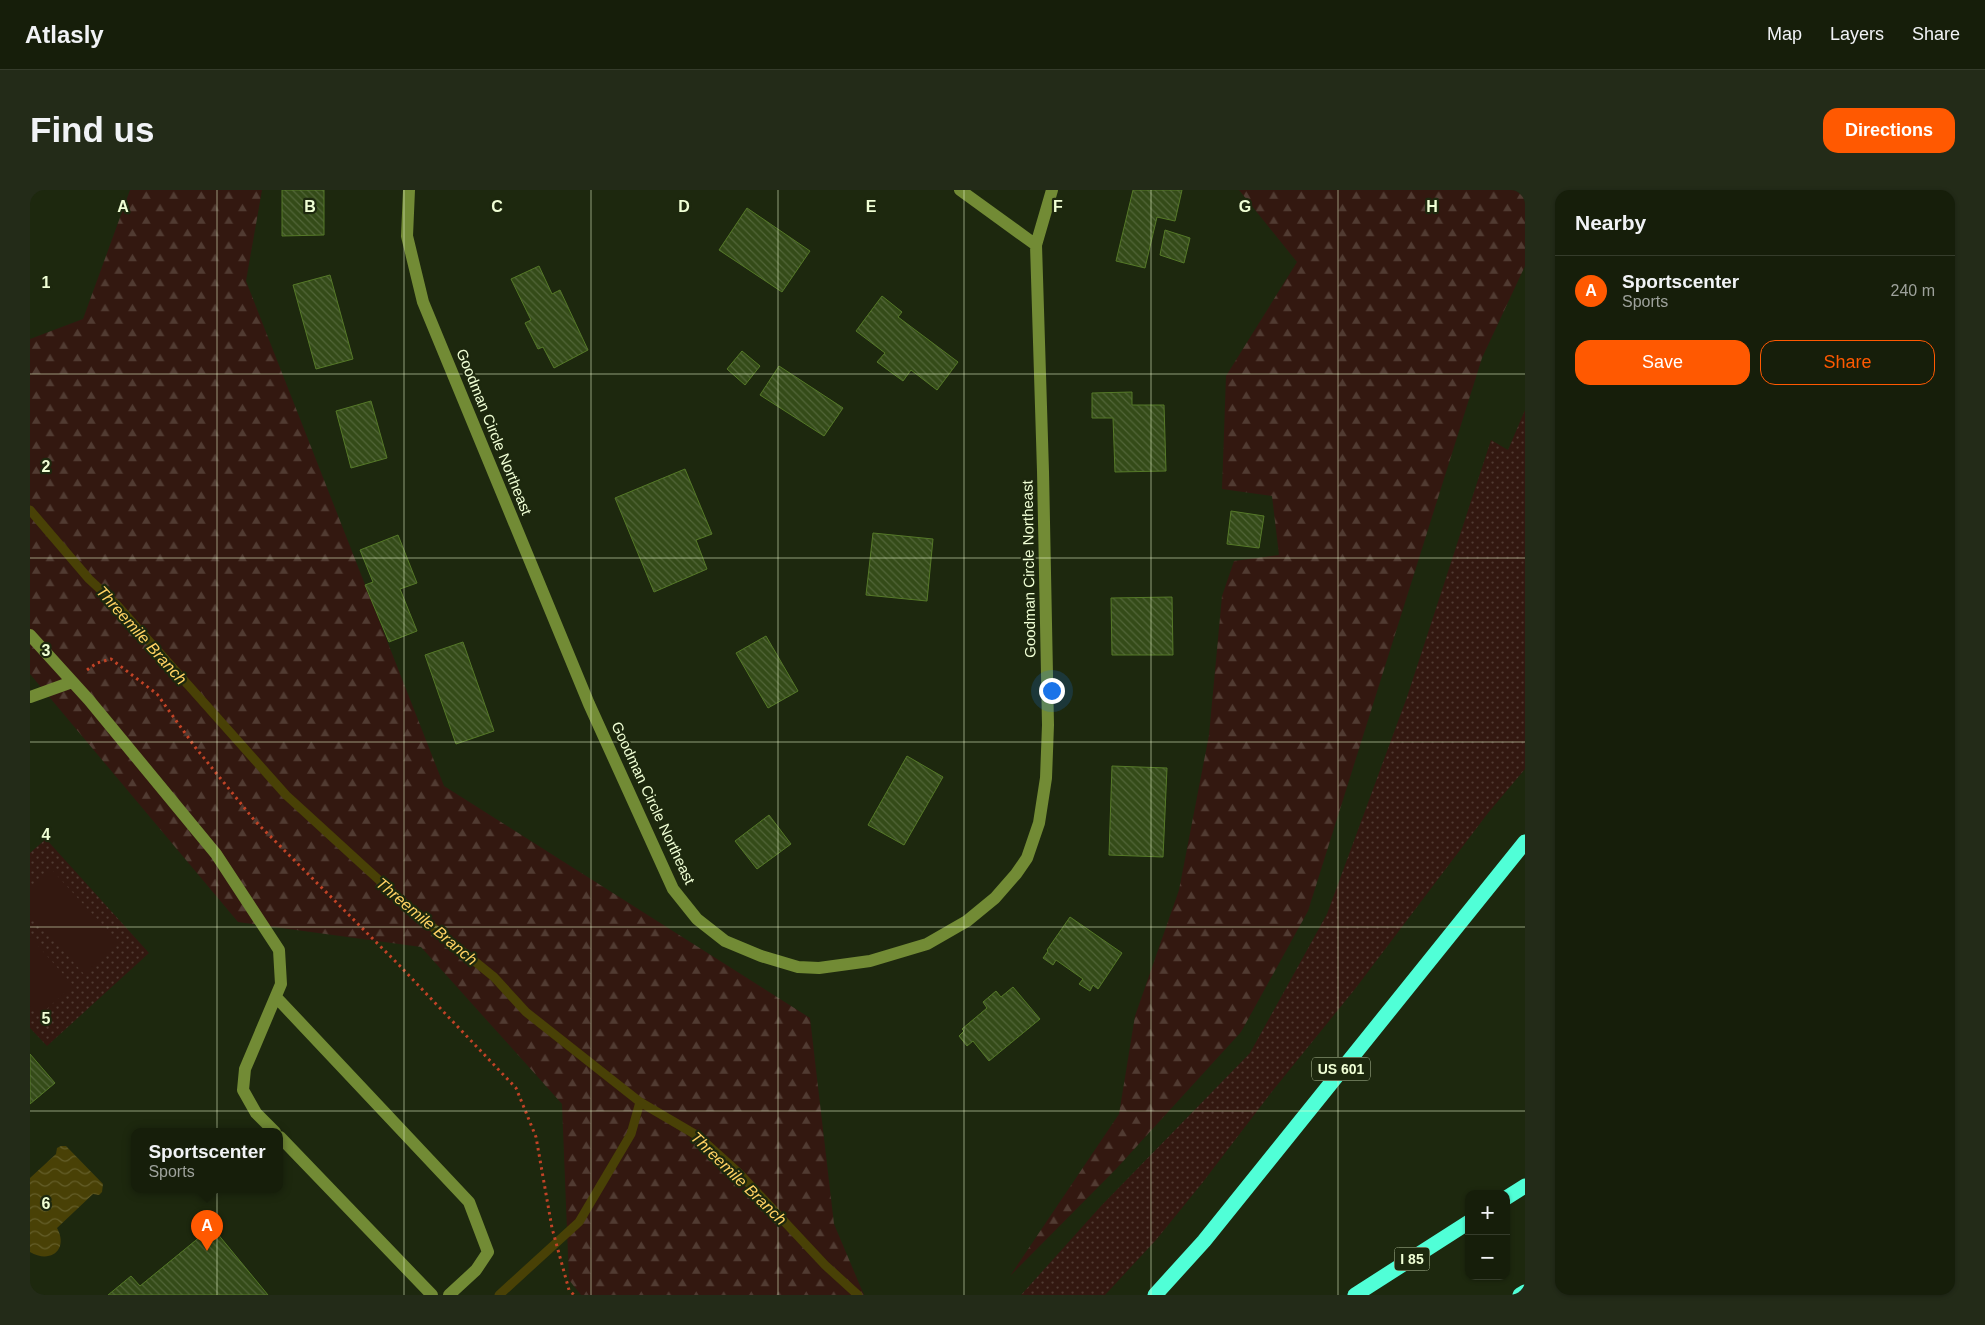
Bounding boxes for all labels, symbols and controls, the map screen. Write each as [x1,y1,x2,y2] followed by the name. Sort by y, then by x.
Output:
[25,21,104,48] text: Atlasly
[1767,24,1802,44] text: Map
[1830,24,1884,44] text: Layers
[1912,24,1960,44] text: Share
[1823,108,1955,153] button: Directions
[30,110,154,149] text: Find us
[117,198,129,215] text: A
[304,198,316,215] text: B
[491,198,503,215] text: C
[678,198,690,215] text: D
[866,198,877,215] text: E
[1053,198,1063,215] text: F
[1239,198,1251,215] text: G
[1426,198,1438,215] text: H
[1575,211,1646,234] text: Nearby
[1622,271,1739,292] text: Sportscenter
[42,274,51,291] text: 1
[1585,282,1597,299] text: A
[1891,282,1935,299] text: 240 m
[1622,293,1668,310] text: Sports
[1575,340,1750,385] button: Save
[1760,340,1935,385] button: Share
[453,346,536,518] street label: Goodman Circle Northeast
[42,458,51,475] text: 2
[1018,479,1039,658] street label: Goodman Circle Northeast
[93,583,190,688] water label: Threemile Branch
[42,642,51,659] text: 3
[1039,678,1065,704] your location
[608,719,699,888] street label: Goodman Circle Northeast
[42,826,51,843] text: 4
[373,874,481,969] water label: Threemile Branch
[42,1010,51,1027] text: 5
[1312,1058,1370,1081] road number: US 601
[131,1128,283,1193] popup
[687,1128,790,1228] water label: Threemile Branch
[148,1141,266,1162] text: Sportscenter
[148,1163,195,1180] text: Sports
[1465,1190,1510,1280] map controls
[1465,1190,1510,1235] button: +
[42,1195,51,1212] text: 6
[191,1210,223,1251] pin: A
[1465,1235,1510,1280] button: −
[1394,1248,1430,1270] road number: I 85

